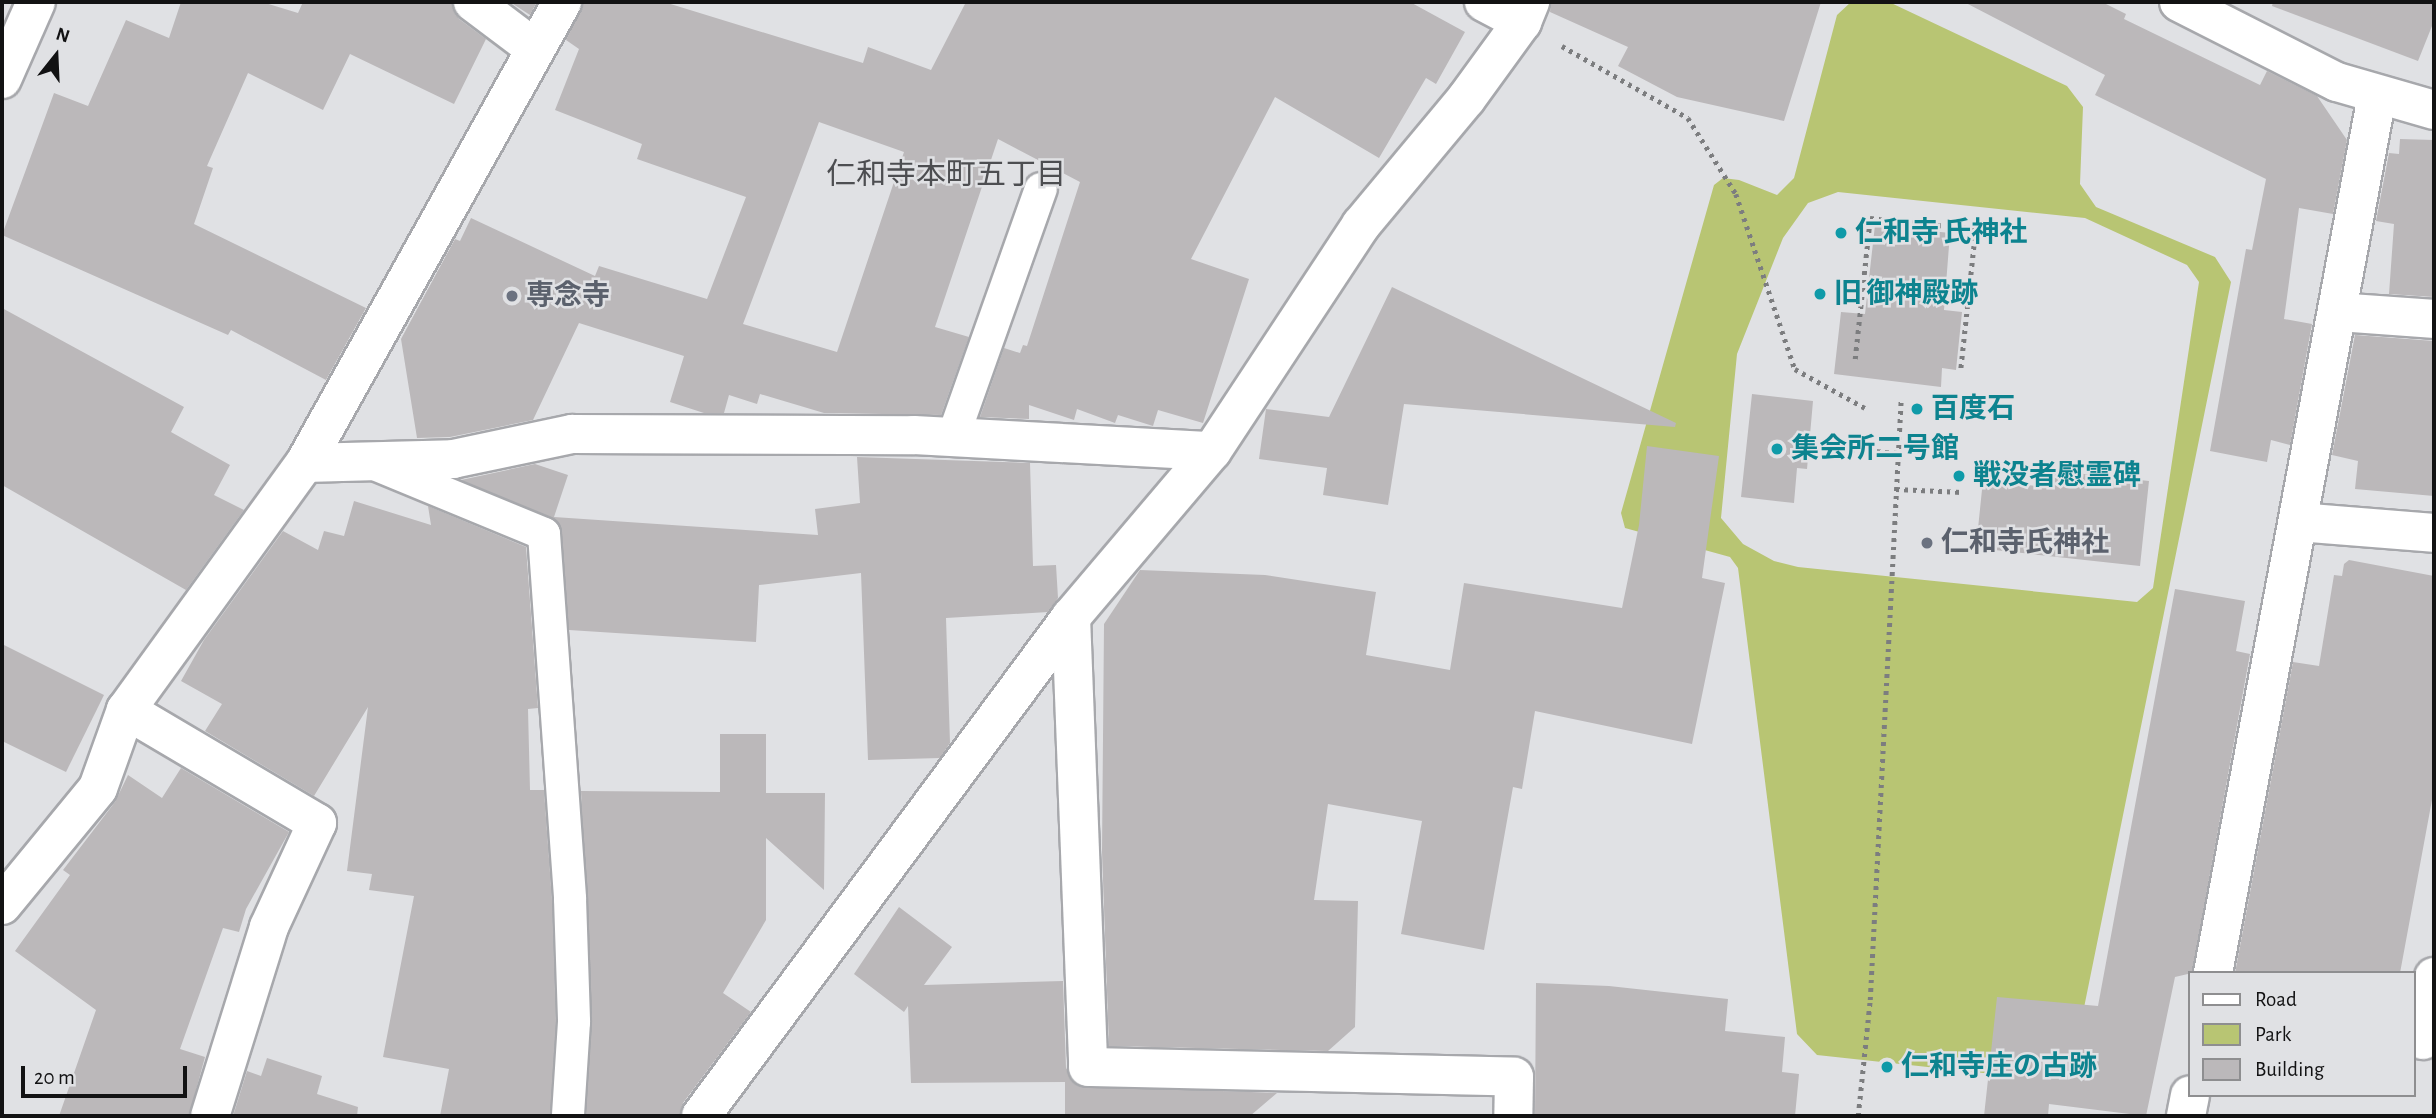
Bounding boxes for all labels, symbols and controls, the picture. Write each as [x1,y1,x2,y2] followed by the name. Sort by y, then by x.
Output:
[21,21,91,91] north arrow
[53,24,72,47] text: N
[826,157,1066,193] district label: 仁和寺本町五丁目
[1855,216,2027,250] place label: 仁和寺 氏神社
[1833,225,1849,241] marker: 仁和寺 氏神社
[1834,277,1978,311] place label: 旧 御神殿跡
[526,279,610,313] place label: 専念寺
[1812,286,1828,302] marker: 旧 御神殿跡
[504,288,520,304] marker: 専念寺
[1931,392,2015,426] place label: 百度石
[1909,401,1925,417] marker: 百度石
[1791,432,1959,466] place label: 集会所二号館
[1769,441,1785,457] marker: 集会所二号館
[1973,459,2141,493] place label: 戦没者慰霊碑
[1951,468,1967,484] marker: 戦没者慰霊碑
[1941,526,2109,560] place label: 仁和寺氏神社
[1919,535,1935,551] marker: 仁和寺氏神社
[2188,971,2415,1097] legend
[2255,989,2297,1010] text: Road
[2255,1024,2291,1045] text: Park
[1901,1050,2097,1084] place label: 仁和寺庄の古跡
[24,1052,191,1096] scale bar
[1879,1059,1895,1075] marker: 仁和寺庄の古跡
[2255,1059,2324,1080] text: Building
[34,1067,75,1088] text: 20 m

